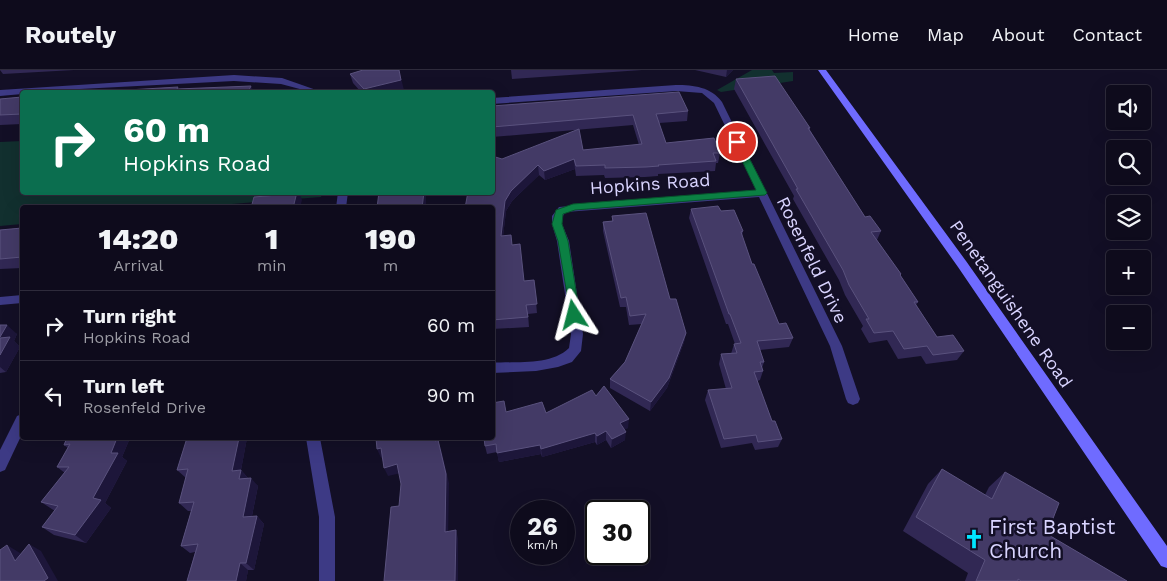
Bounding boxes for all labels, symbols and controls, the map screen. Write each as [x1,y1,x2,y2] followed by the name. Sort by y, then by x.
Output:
[25,21,116,49] text: Routely
[848,24,899,45] text: Home
[927,24,964,45] text: Map
[992,24,1044,45] text: About
[1072,24,1142,45] text: Contact
[1106,85,1151,350] map controls
[1106,85,1151,130] button: sound
[123,109,210,151] text: 60 m
[40,110,105,175] icon: right
[716,121,758,163] pin
[723,128,751,156] icon: arrive
[1106,140,1151,185] button: search
[123,151,271,176] text: Hopkins Road
[589,169,711,198] street label: Hopkins Road
[773,193,852,327] street label: Rosenfeld Drive
[1106,195,1151,240] button: layers
[946,216,1077,391] street label: Penetanguishene Road
[99,221,178,256] text: 14:20
[265,221,278,256] text: 1
[365,221,416,256] text: 190
[1106,250,1151,295] button: +
[114,256,163,275] text: Arrival
[257,256,286,275] text: min
[383,256,398,275] text: m
[547,288,599,340] position arrow
[83,305,176,328] text: Turn right
[1106,305,1151,350] button: −
[40,312,68,340] icon: right
[427,314,475,337] text: 60 m
[83,328,190,347] text: Hopkins Road
[83,375,164,398] text: Turn left
[40,382,68,410] icon: left
[427,384,475,407] text: 90 m
[83,398,206,417] text: Rosenfeld Drive
[585,500,650,565] speed limit sign: 30
[527,512,558,541] text: 26
[989,514,1116,563] place label: First Baptist Church
[963,528,985,550] church icon: First Baptist Church
[527,538,558,552] text: km/h

